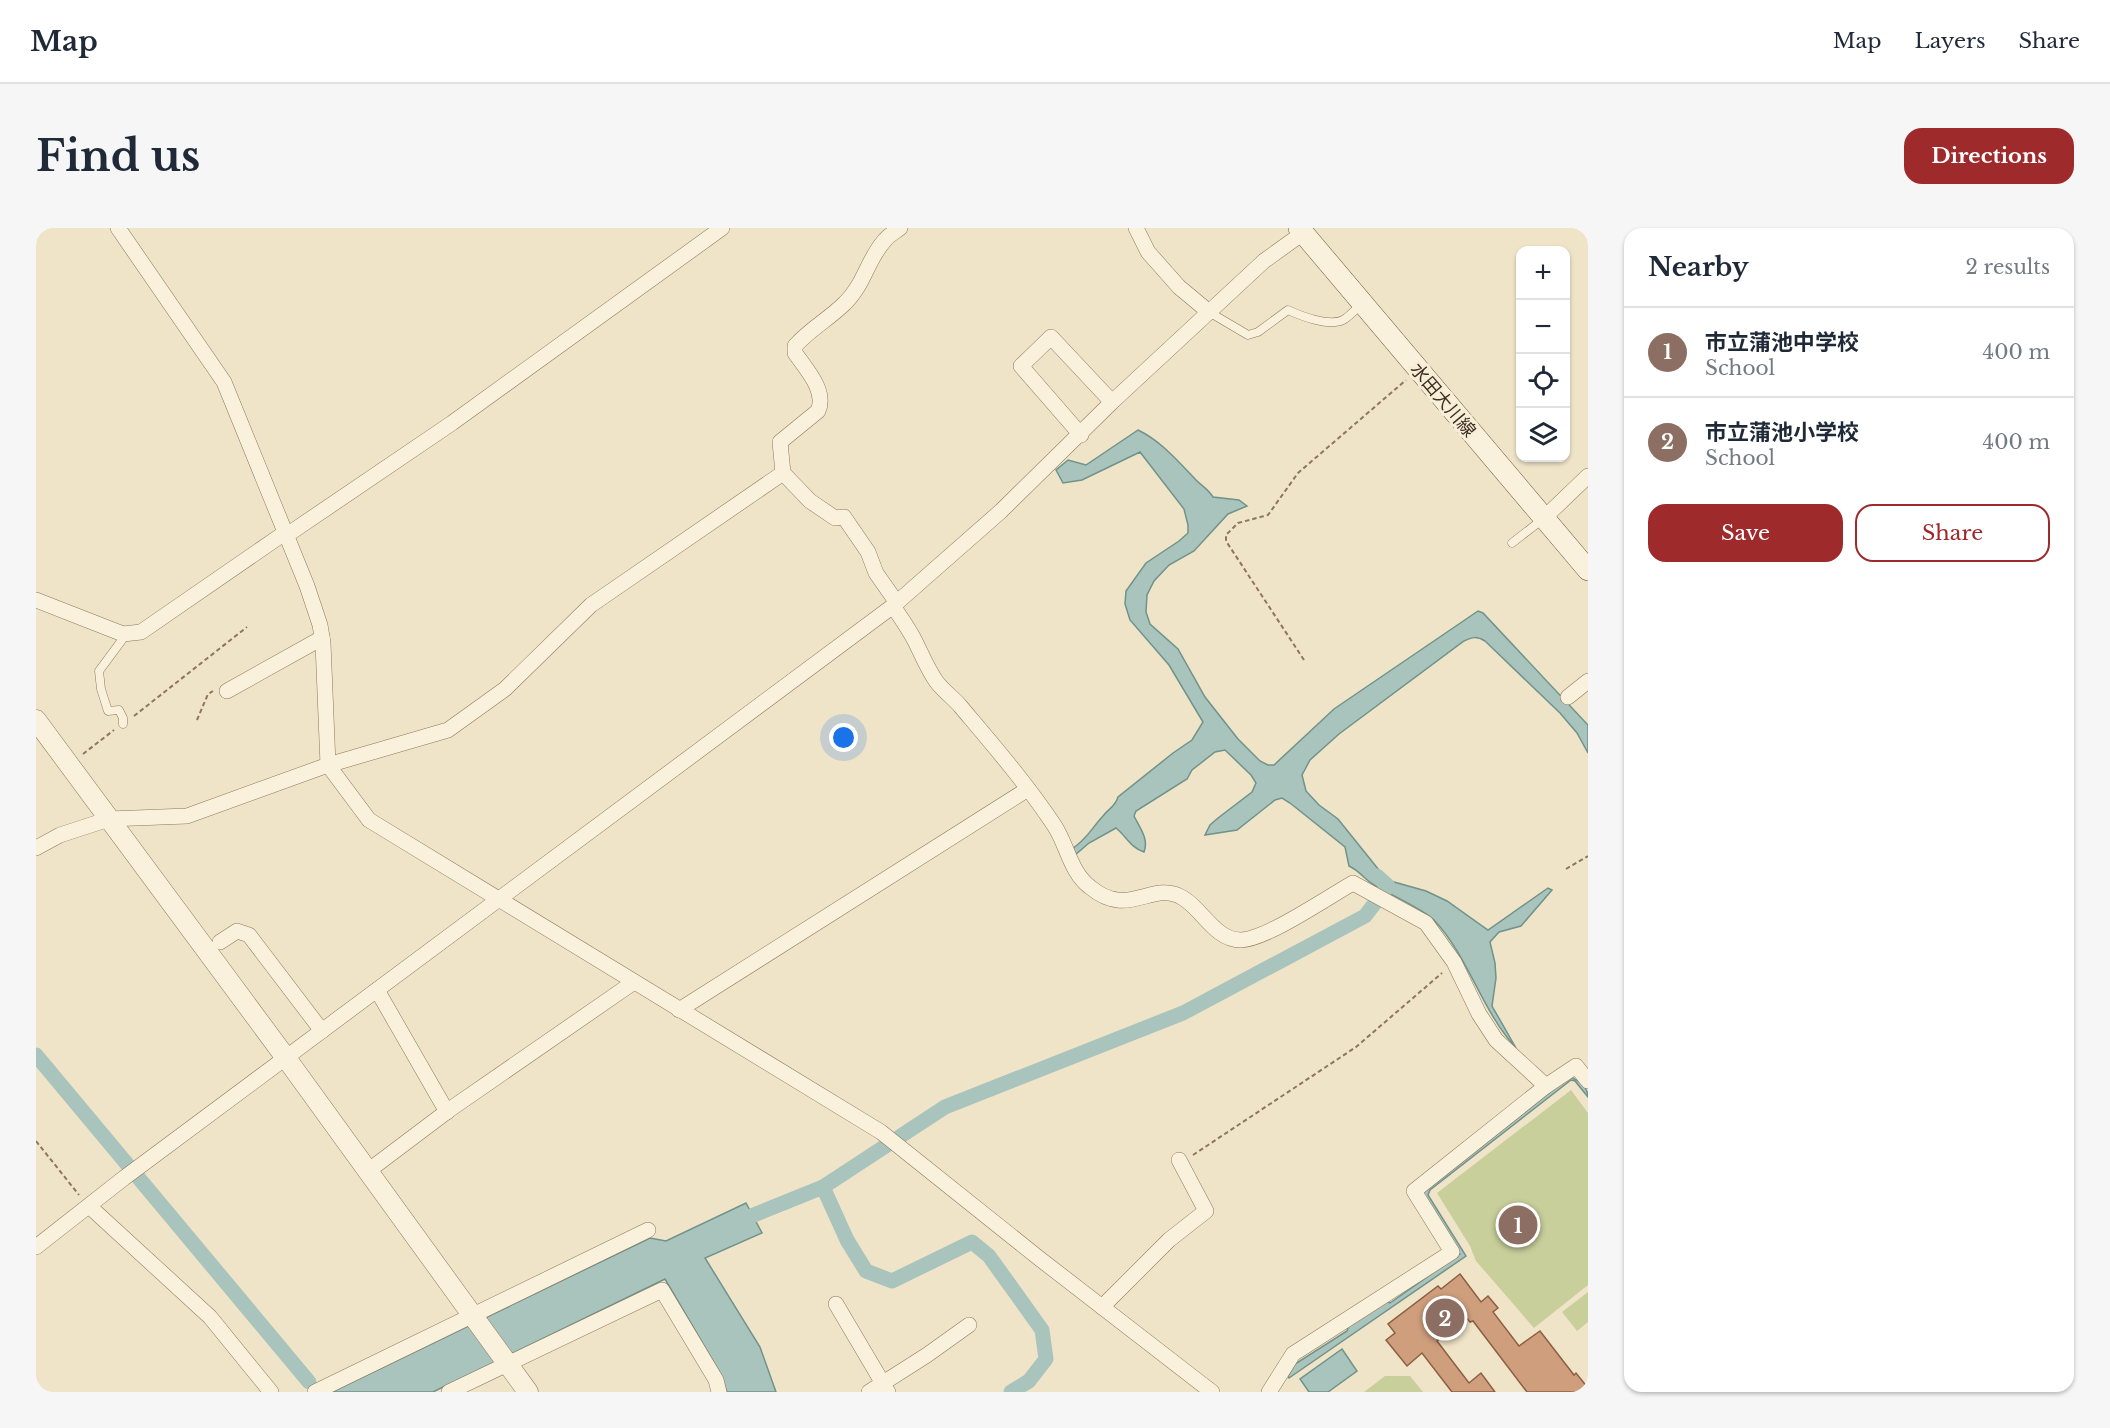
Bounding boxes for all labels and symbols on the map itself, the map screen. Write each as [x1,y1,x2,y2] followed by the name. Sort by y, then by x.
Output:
[1406,358,1480,442] street label: 水田大川線
[829,723,858,752] your location
[1498,1202,1538,1248] pin: 1
[1426,1296,1464,1340] pin: 2

